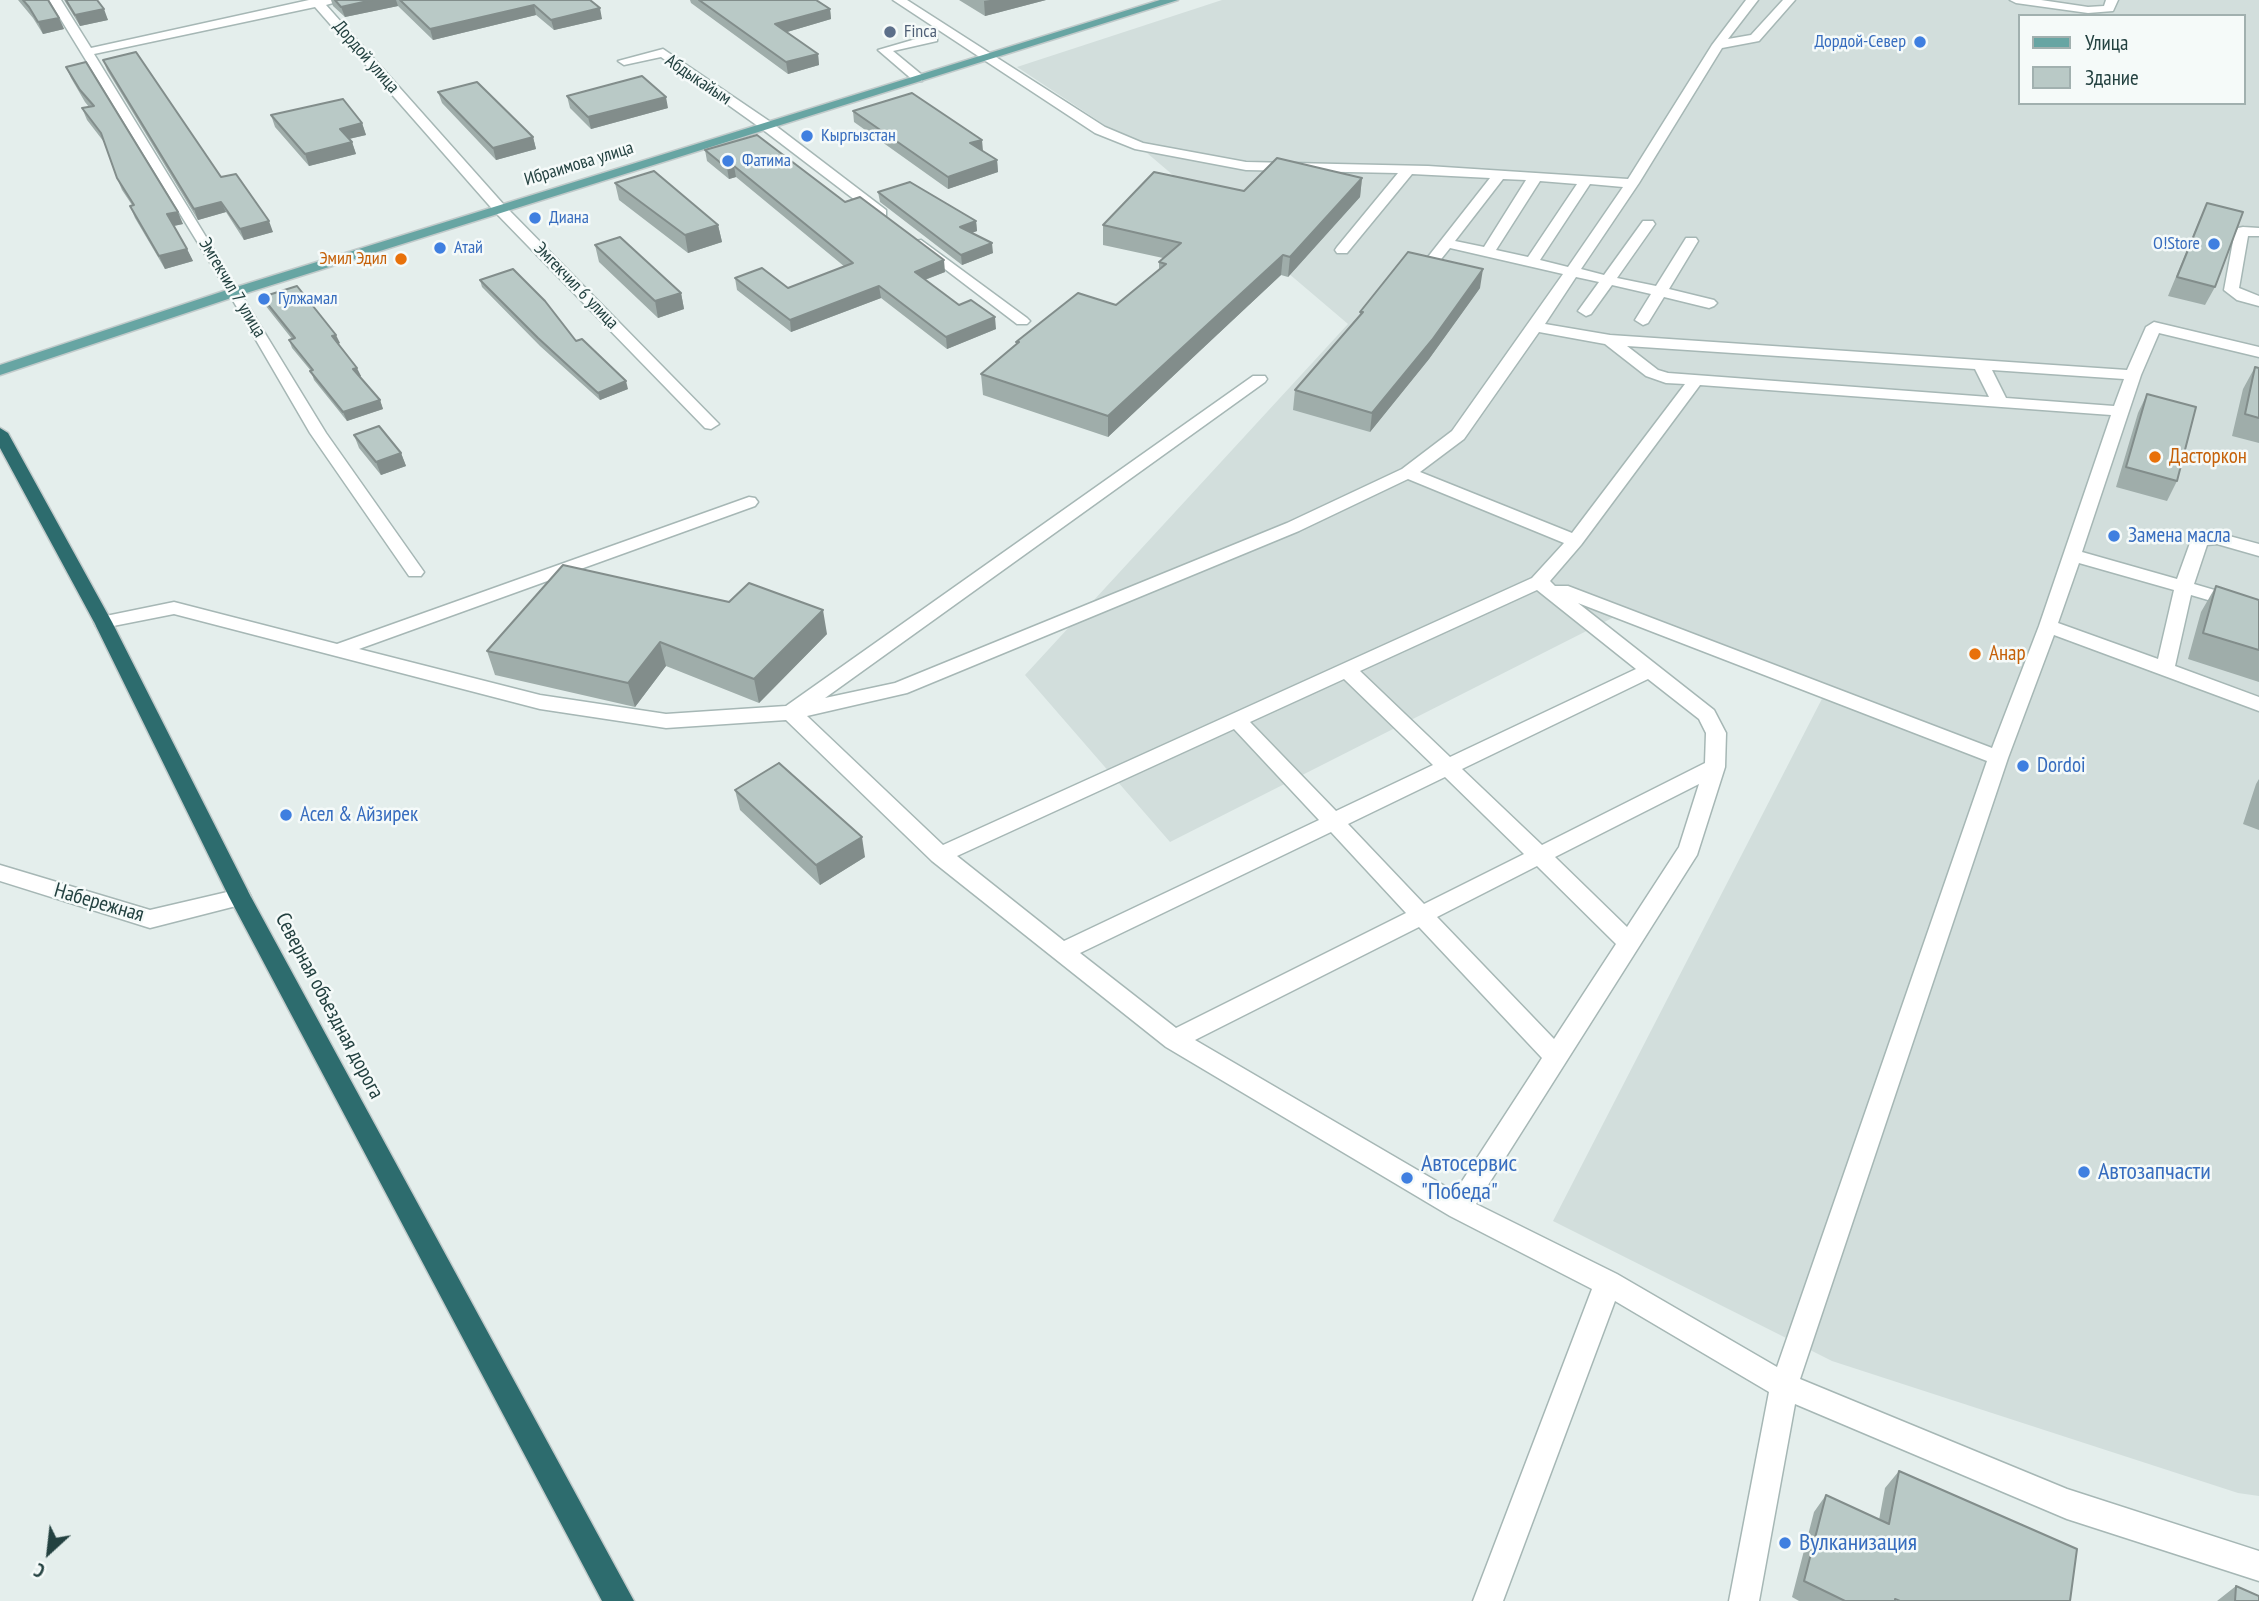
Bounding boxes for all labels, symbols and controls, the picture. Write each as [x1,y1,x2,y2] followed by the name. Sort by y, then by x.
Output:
[2018,14,2245,105] legend
[329,16,403,98] street label: Дордой улица
[904,21,937,43] place label: Finca
[882,24,898,40] marker: Finca
[2085,29,2128,56] text: Улица
[1814,31,1906,53] place label: Дордой-Север
[1912,34,1928,50] marker: Дордой-Север
[661,50,735,110] street label: Абдыкайым
[2085,64,2139,91] text: Здание
[821,125,896,147] place label: Кыргызстан
[799,128,815,144] marker: Кыргызстан
[522,137,636,191] street label: Ибраимова улица
[742,150,791,172] place label: Фатима
[720,153,736,169] marker: Фатима
[549,207,589,229] place label: Диана
[527,210,543,226] marker: Диана
[2153,233,2200,255] place label: O!Store
[194,234,270,342] street label: Эмгекчил 7 улица
[2206,236,2222,252] marker: O!Store
[454,237,483,259] place label: Атай
[529,238,623,334] street label: Эмгекчил 6 улица
[432,240,448,256] marker: Атай
[319,248,387,270] place label: Эмил Эдил
[393,251,409,267] marker: Эмил Эдил
[278,288,337,310] place label: Гулжамал
[256,291,272,307] marker: Гулжамал
[2169,444,2247,470] place label: Дасторкон
[2147,449,2163,465] marker: Дасторкон
[2128,523,2231,549] place label: Замена масла
[2106,528,2122,544] marker: Замена масла
[1989,641,2026,667] place label: Анар
[1967,646,1983,662] marker: Анар
[2037,753,2086,779] place label: Dordoi
[2015,758,2031,774] marker: Dordoi
[300,802,418,828] place label: Асел & Айзирек
[278,807,294,823] marker: Асел & Айзирек
[51,878,147,928] street label: Набережная
[269,909,389,1103] street label: Северная объездная дорога
[1421,1150,1517,1206] place label: Автосервис "Победа"
[2098,1158,2211,1186] place label: Автозапчасти
[2076,1164,2092,1180] marker: Автозапчасти
[1399,1170,1415,1186] marker: Автосервис "Победа"
[14,1517,84,1587] north arrow
[1799,1529,1917,1557] place label: Вулканизация
[1777,1535,1793,1551] marker: Вулканизация
[30,1558,49,1583] text: С

